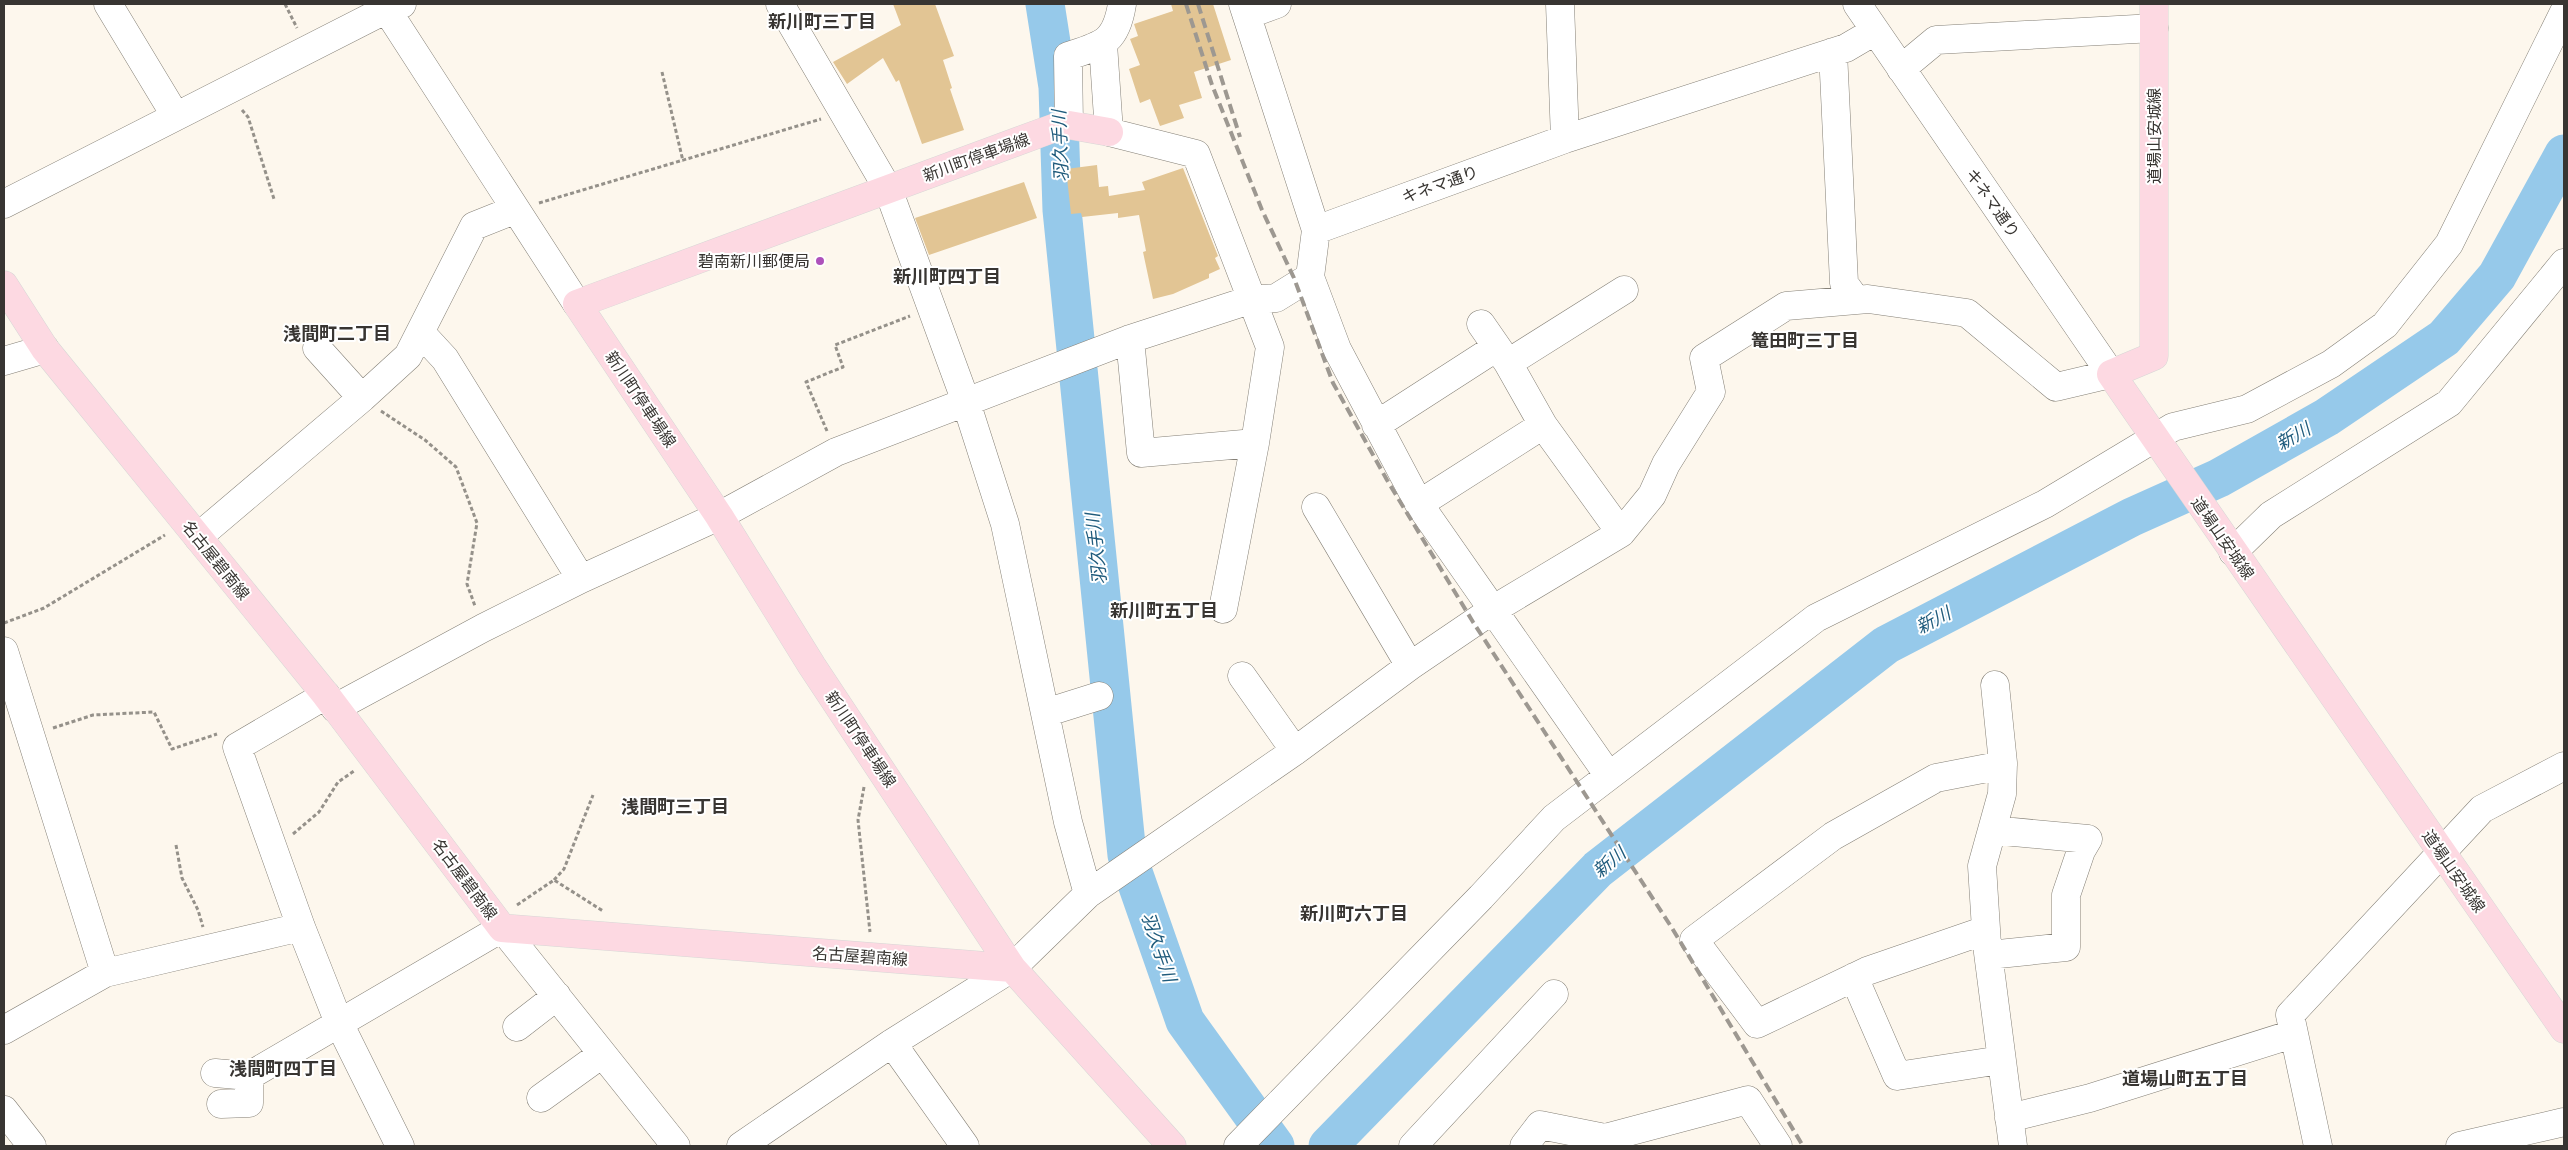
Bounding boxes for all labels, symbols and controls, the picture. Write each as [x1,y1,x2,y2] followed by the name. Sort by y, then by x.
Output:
[768,10,876,33] district label: 新川町三丁目
[2144,88,2164,184] street label: 道場山安城線
[1047,108,1073,182] water label: 羽久手川
[920,128,1032,186] street label: 新川町停車場線
[1399,161,1481,207] street label: キネマ通り
[1962,164,2024,242] street label: キネマ通り
[698,251,810,271] place label: 碧南新川郵便局
[814,255,826,267] marker: 碧南新川郵便局
[893,265,1001,288] district label: 新川町四丁目
[283,322,391,345] district label: 浅間町二丁目
[1751,329,1859,352] district label: 篭田町三丁目
[601,347,681,451] street label: 新川町停車場線
[2272,416,2316,455] water label: 新川
[2187,493,2259,583] street label: 道場山安城線
[1081,510,1111,586] water label: 羽久手川
[178,516,254,604] street label: 名古屋碧南線
[1110,599,1218,622] district label: 新川町五丁目
[1912,601,1956,638] water label: 新川
[821,687,901,791] street label: 新川町停車場線
[621,795,729,818] district label: 浅間町三丁目
[2418,826,2490,916] street label: 道場山安城線
[428,835,502,923] street label: 名古屋碧南線
[1588,840,1632,882] water label: 新川
[1300,902,1408,925] district label: 新川町六丁目
[1136,909,1182,987] water label: 羽久手川
[811,943,909,969] street label: 名古屋碧南線
[229,1057,337,1080] district label: 浅間町四丁目
[2122,1067,2248,1090] district label: 道場山町五丁目

